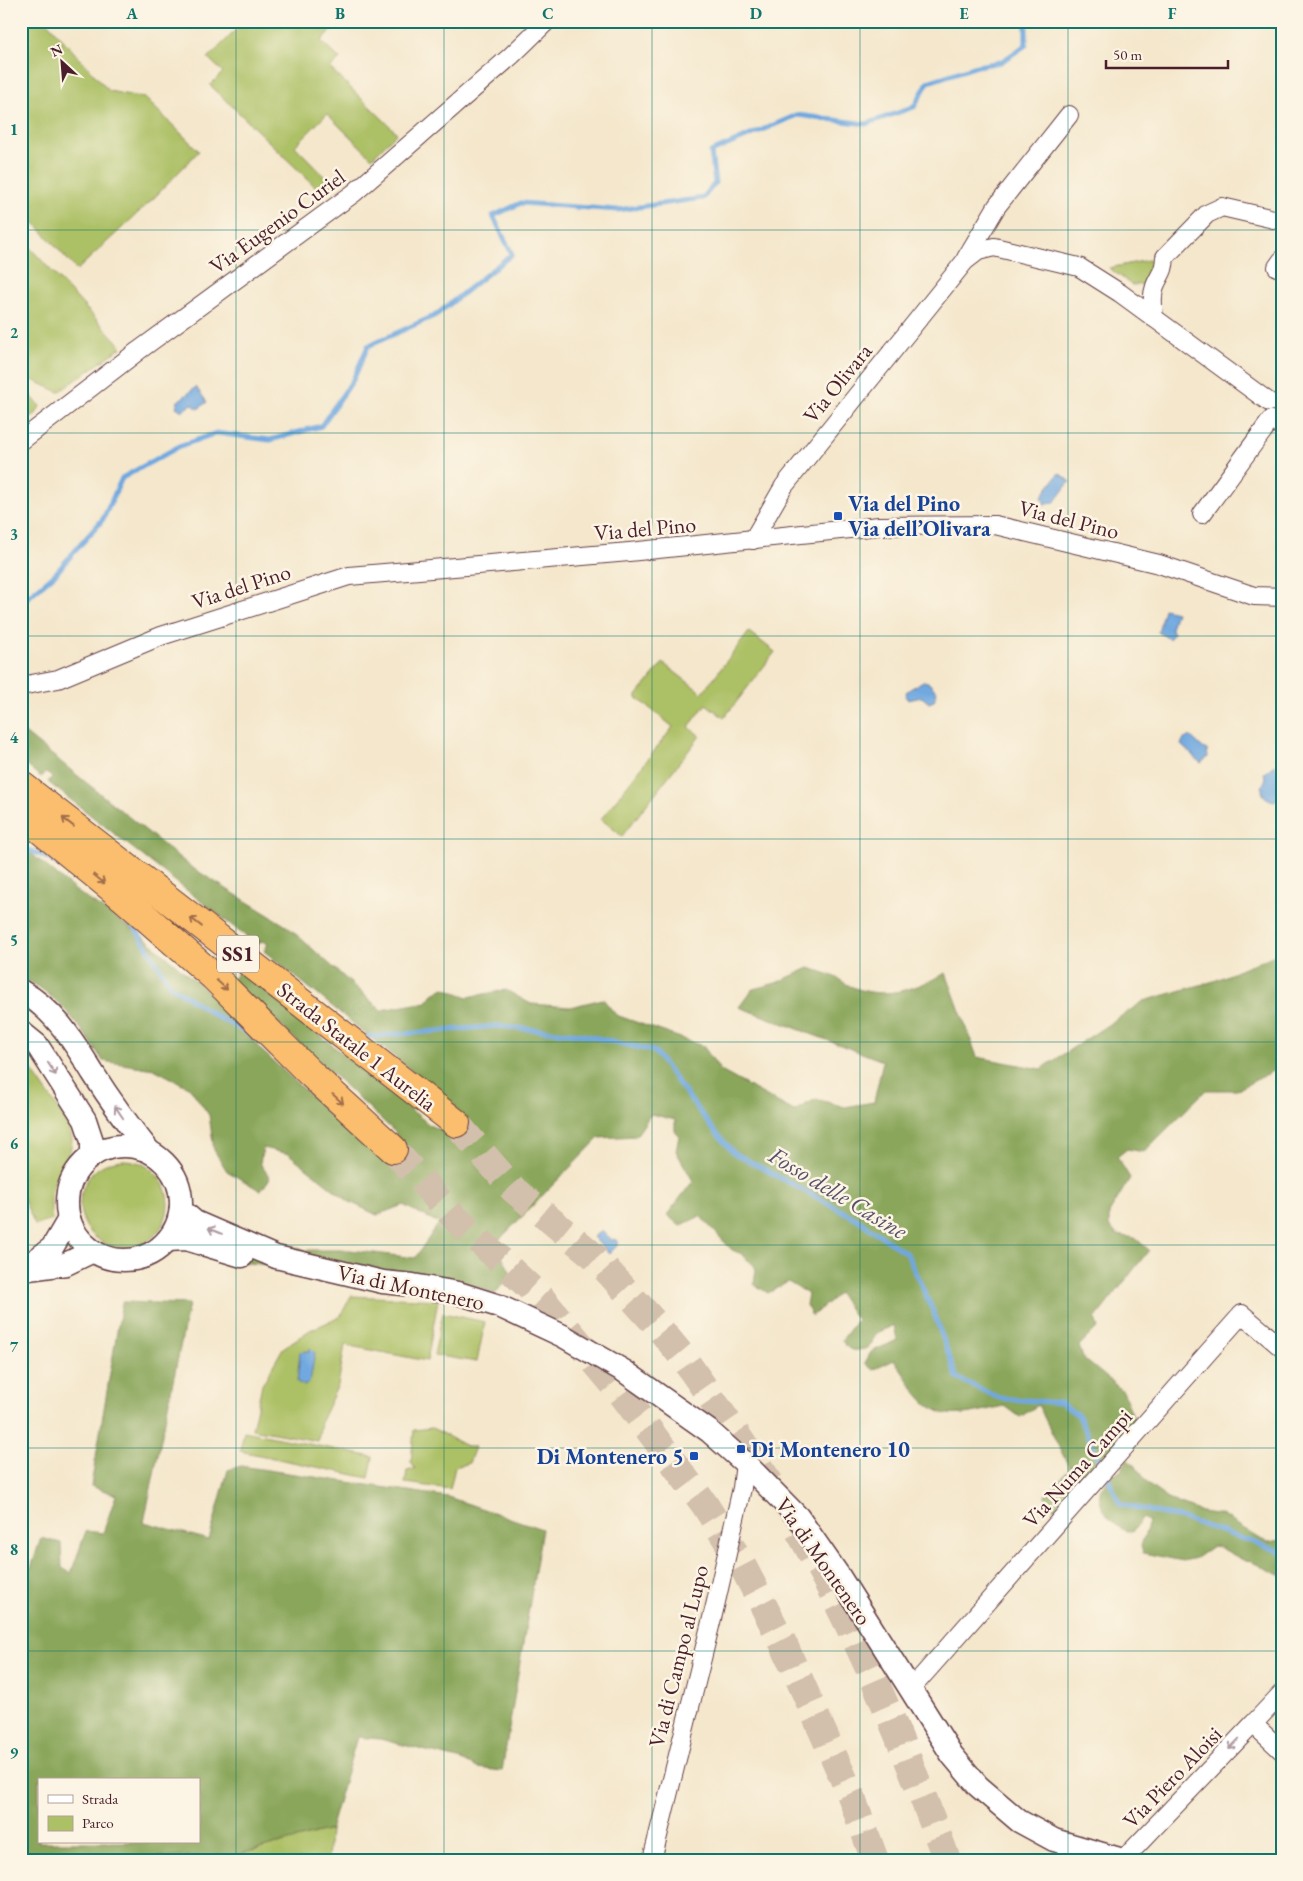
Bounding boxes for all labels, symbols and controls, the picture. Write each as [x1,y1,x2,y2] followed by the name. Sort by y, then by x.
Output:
[125,3,138,24] text: A
[335,3,345,24] text: B
[542,3,554,24] text: C
[750,3,762,24] text: D
[959,3,969,24] text: E
[1168,3,1177,24] text: F
[38,38,88,88] north arrow
[1106,38,1228,70] scale bar
[47,39,66,61] text: N
[1113,45,1142,64] text: 50 m
[10,119,18,140] text: 1
[204,162,351,281] street label: Via Eugenio Curiel
[10,322,19,343] text: 2
[796,337,879,429] street label: Via Olivara
[848,489,991,543] place label: Via del Pino Via dell’Olivara
[1016,493,1122,546] street label: Via del Pino
[593,510,697,547] street label: Via del Pino
[832,510,844,522] marker: Via del Pino Via dell’Olivara
[10,524,18,545] text: 3
[188,557,294,616] street label: Via del Pino
[10,727,19,748] text: 4
[62,816,75,827] one-way arrow
[93,873,106,884] one-way arrow
[190,916,203,927] one-way arrow
[10,930,18,951] text: 5
[217,936,259,972] road number: SS1
[271,975,442,1118] street label: Strada Statale 1 Aurelia
[216,979,229,991] one-way arrow
[47,1062,58,1076] one-way arrow
[331,1093,344,1105] one-way arrow
[114,1105,125,1119] one-way arrow
[10,1133,19,1154] text: 6
[763,1139,914,1246] water label: Fosso delle Casine
[208,1226,223,1235] one-way arrow
[335,1258,487,1317] street label: Via di Montenero
[10,1336,19,1357] text: 7
[1016,1403,1139,1534] street label: Via Numa Campi
[751,1435,910,1464] place label: Di Montenero 10
[537,1442,684,1471] place label: Di Montenero 5
[735,1443,747,1455] marker: Di Montenero 10
[688,1450,700,1462] marker: Di Montenero 5
[769,1492,878,1631] street label: Via di Montenero
[10,1539,18,1560] text: 8
[642,1562,715,1750] street label: Via di Campo al Lupo
[1116,1720,1228,1835] street label: Via Piero Aloisi
[1228,1737,1240,1750] one-way arrow
[10,1742,19,1763] text: 9
[38,1778,200,1844] legend
[82,1789,118,1808] text: Strada
[82,1813,114,1832] text: Parco

